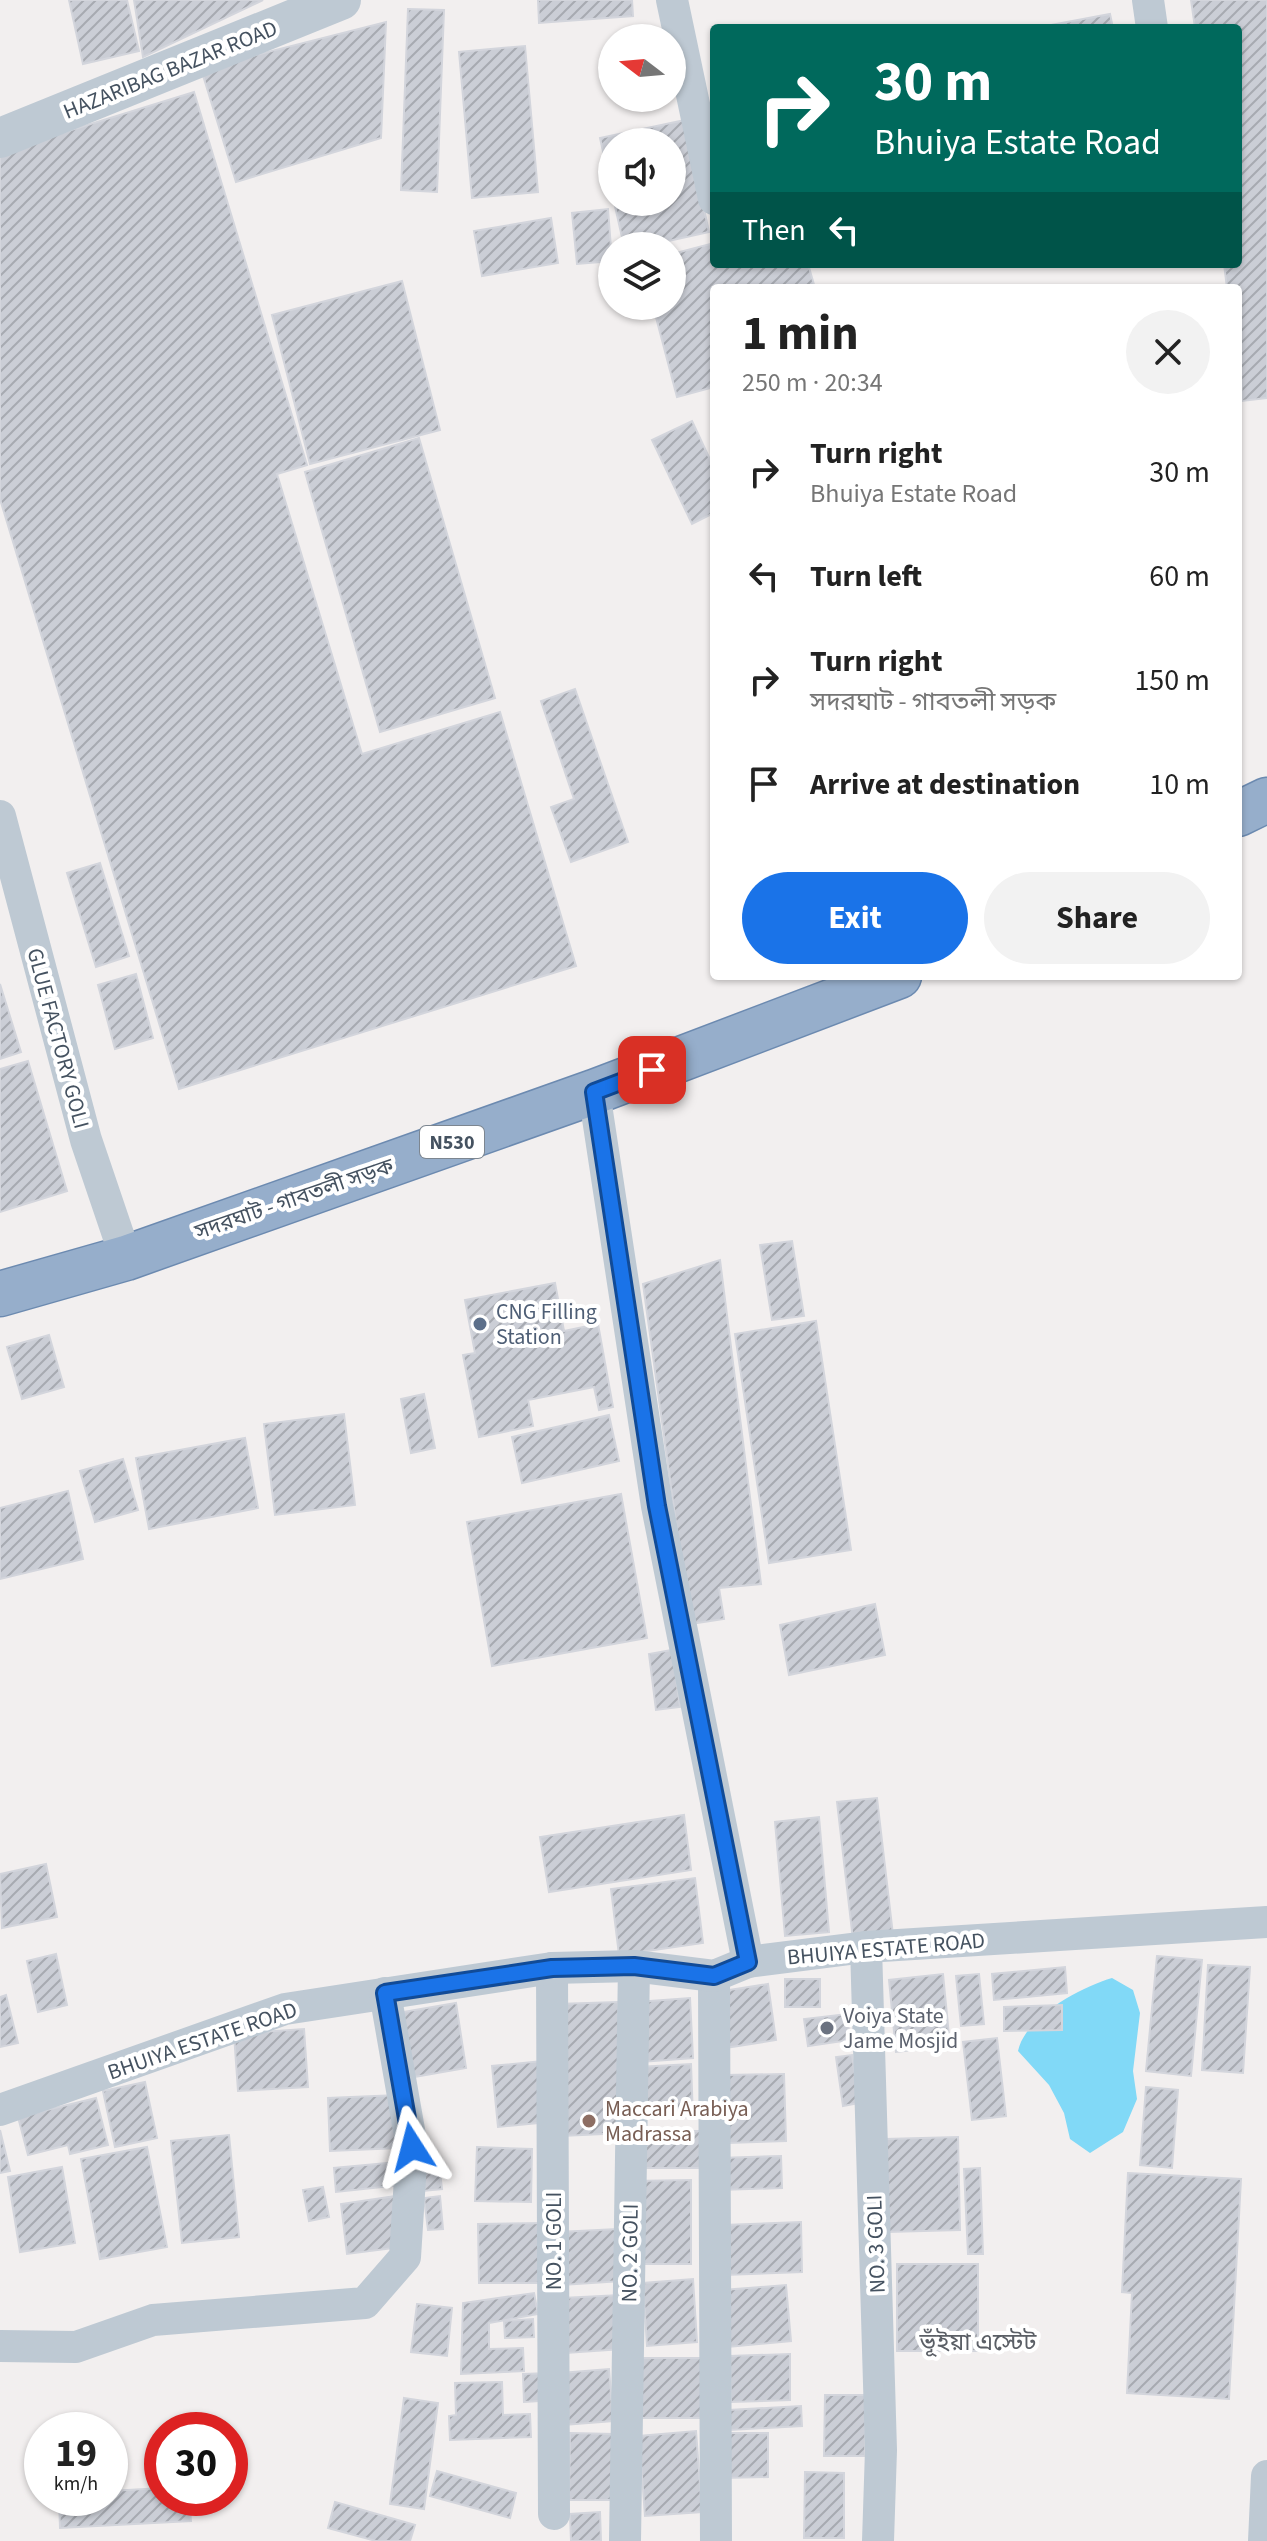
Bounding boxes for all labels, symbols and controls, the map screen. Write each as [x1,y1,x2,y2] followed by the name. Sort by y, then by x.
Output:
[58,12,282,128] street label: HAZARIBAG BAZAR ROAD
[598,24,686,112] north arrow
[598,24,686,320] map controls
[874,43,992,122] text: 30 m
[742,56,846,160] icon: right
[874,117,1161,168] text: Bhuiya Estate Road
[598,128,686,216] button: sound
[822,208,866,252] icon: left
[742,209,806,252] text: Then
[598,232,686,320] button: layers
[742,300,859,368] text: 1 min
[1126,310,1210,394] button: close
[742,364,883,401] text: 250 m · 20:34
[810,432,942,475] text: Turn right
[742,450,786,494] icon: right
[1149,451,1210,494] text: 30 m
[810,475,1017,512] text: Bhuiya Estate Road
[742,554,786,598] icon: left
[810,555,922,598] text: Turn left
[1149,555,1210,598] text: 60 m
[810,640,942,683] text: Turn right
[742,658,786,702] icon: right
[1134,659,1210,702] text: 150 m
[810,683,1056,720] text: সদরঘাট - গাবতলী সড়ক
[742,762,786,806] icon: arrive
[810,763,1080,806] text: Arrive at destination
[1149,763,1210,806] text: 10 m
[742,872,968,964] button: Exit
[984,872,1210,964] button: Share
[19,944,98,1132] street label: GLUE FACTORY GOLI
[618,1036,686,1104] pin
[630,1048,674,1092] icon: arrive
[420,1126,484,1158] road number: N530
[190,1150,398,1248] street label: সদরঘাট - গাবতলী সড়ক
[496,1296,597,1353] place label: CNG Filling Station
[471,1315,489,1333] marker: CNG Filling Station
[786,1924,986,1974] street label: BHUIYA ESTATE ROAD
[103,1994,301,2088] street label: BHUIYA ESTATE ROAD
[843,2000,958,2057] place label: Voiya State Jame Mosjid
[818,2019,836,2037] marker: Voiya State Jame Mosjid
[605,2093,749,2150] place label: Maccari Arabiya Madrassa
[370,2105,454,2189] position arrow
[580,2112,598,2130] marker: Maccari Arabiya Madrassa
[538,2192,570,2290] street label: NO. 1 GOLI
[858,2194,894,2294] street label: NO. 3 GOLI
[613,2203,647,2303] street label: NO. 2 GOLI
[919,2325,1037,2360] district label: ভূঁইয়া এস্টেট
[144,2412,248,2516] speed limit sign: 30
[55,2425,97,2482] text: 19
[54,2470,98,2498] text: km/h

